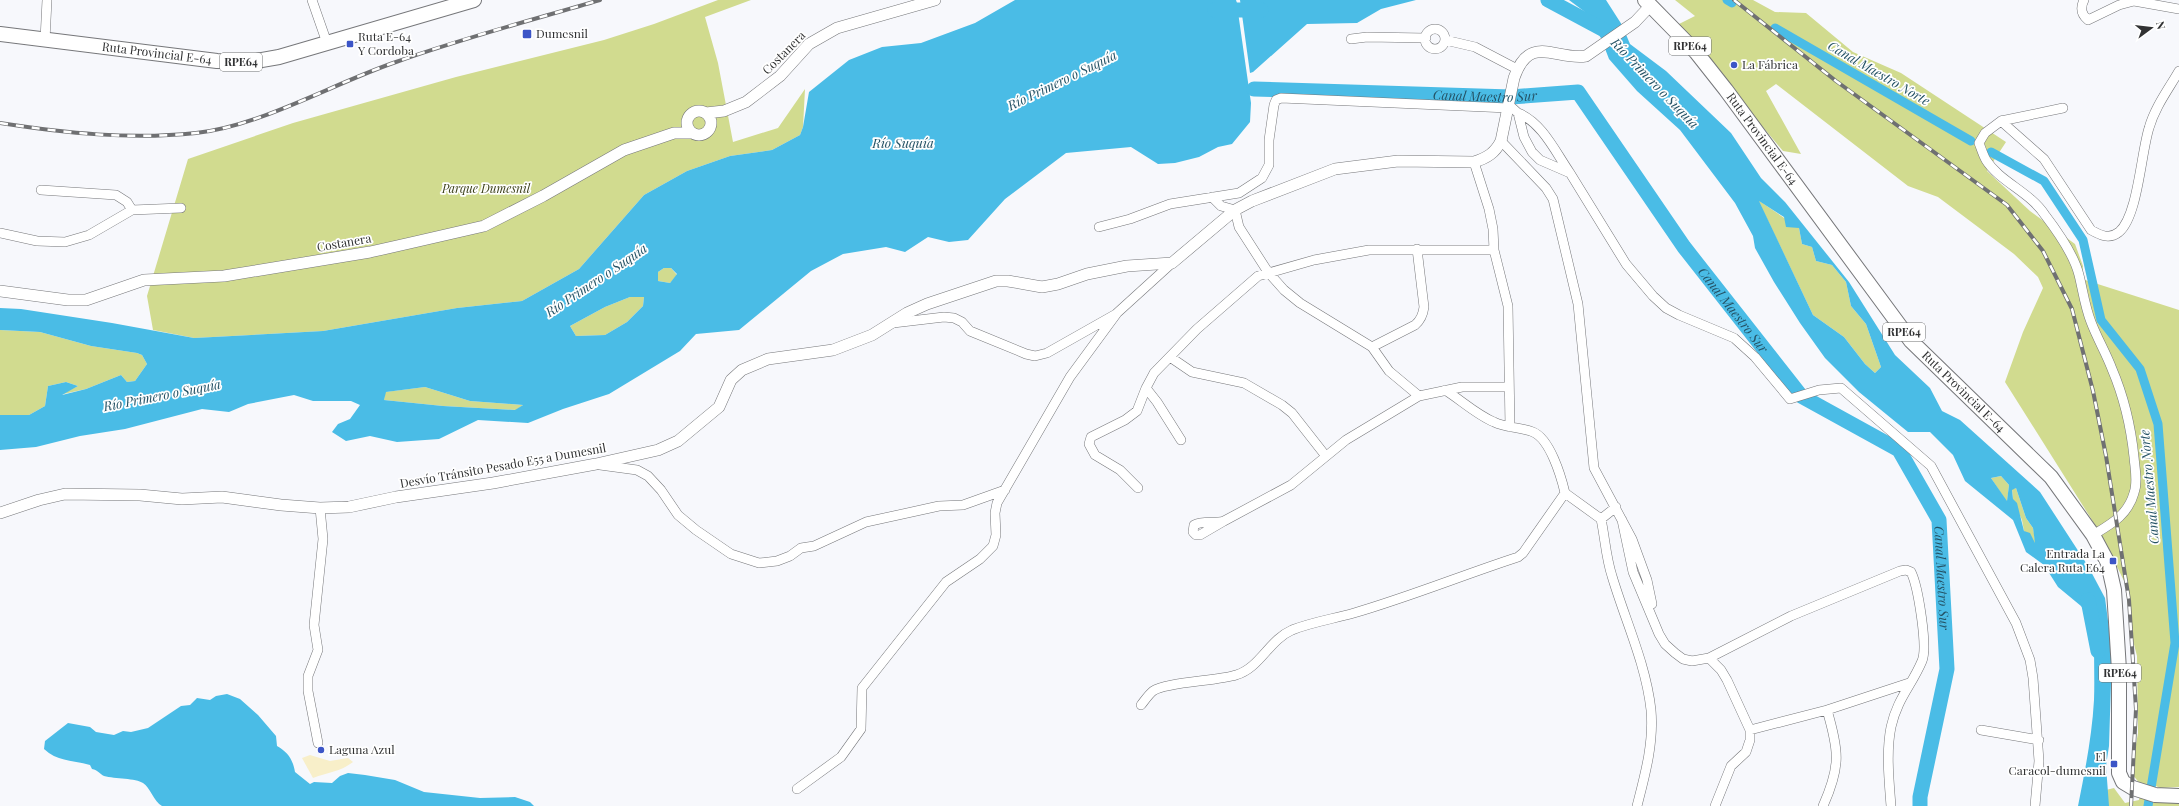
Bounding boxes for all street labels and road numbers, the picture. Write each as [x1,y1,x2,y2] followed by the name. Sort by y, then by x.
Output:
[758,27,808,77] street label: Costanera
[1669,37,1711,55] road number: RPE64
[101,38,213,67] street label: Ruta Provincial E-64
[220,53,262,71] road number: RPE64
[1724,89,1802,188] street label: Ruta Provincial E-64
[315,229,372,255] street label: Costanera
[1883,323,1925,341] road number: RPE64
[1919,347,2009,435] street label: Ruta Provincial E-64
[399,439,608,491] street label: Desvío Tránsito Pesado E55 a Dumesnil
[2099,664,2141,682] road number: RPE64

